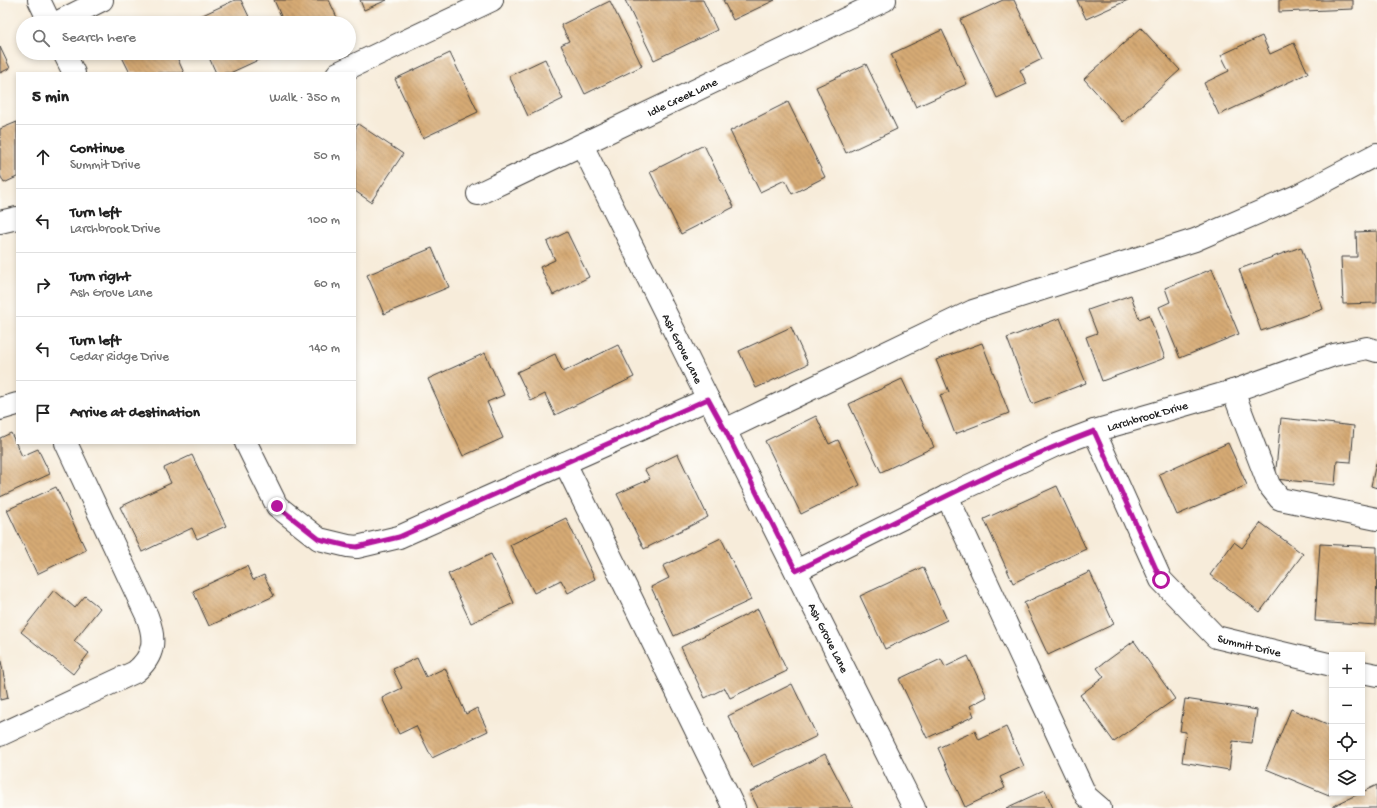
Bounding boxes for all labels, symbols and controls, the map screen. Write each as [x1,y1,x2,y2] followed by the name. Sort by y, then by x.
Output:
[16,16,356,60] search box
[30,27,52,49] icon: search
[62,29,136,47] text: Search here
[646,76,721,121] street label: Idle Creek Lane
[32,88,69,108] text: 5 min
[270,91,340,106] text: Walk · 350 m
[70,140,124,158] text: Continue
[32,146,54,168] icon: ahead
[313,149,340,164] text: 50 m
[70,158,140,173] text: Summit Drive
[70,204,121,222] text: Turn left
[32,210,54,232] icon: left
[308,213,340,228] text: 100 m
[70,222,160,237] text: Larchbrook Drive
[70,268,130,286] text: Turn right
[32,274,54,296] icon: right
[314,277,340,292] text: 60 m
[70,286,152,301] text: Ash Grove Lane
[658,312,705,387] street label: Ash Grove Lane
[70,332,121,350] text: Turn left
[32,338,54,360] icon: left
[309,341,340,356] text: 140 m
[70,350,169,365] text: Cedar Ridge Drive
[1106,399,1191,436] street label: Larchbrook Drive
[32,402,54,424] icon: arrive
[70,404,200,422] text: Arrive at destination
[268,497,286,515] route end
[1152,571,1170,589] route start
[804,601,851,676] street label: Ash Grove Lane
[1216,633,1283,662] street label: Summit Drive
[1329,652,1365,796] map controls
[1329,652,1365,688] button: +
[1329,688,1365,724] button: −
[1329,724,1365,760] button: locate
[1329,760,1365,796] button: layers

